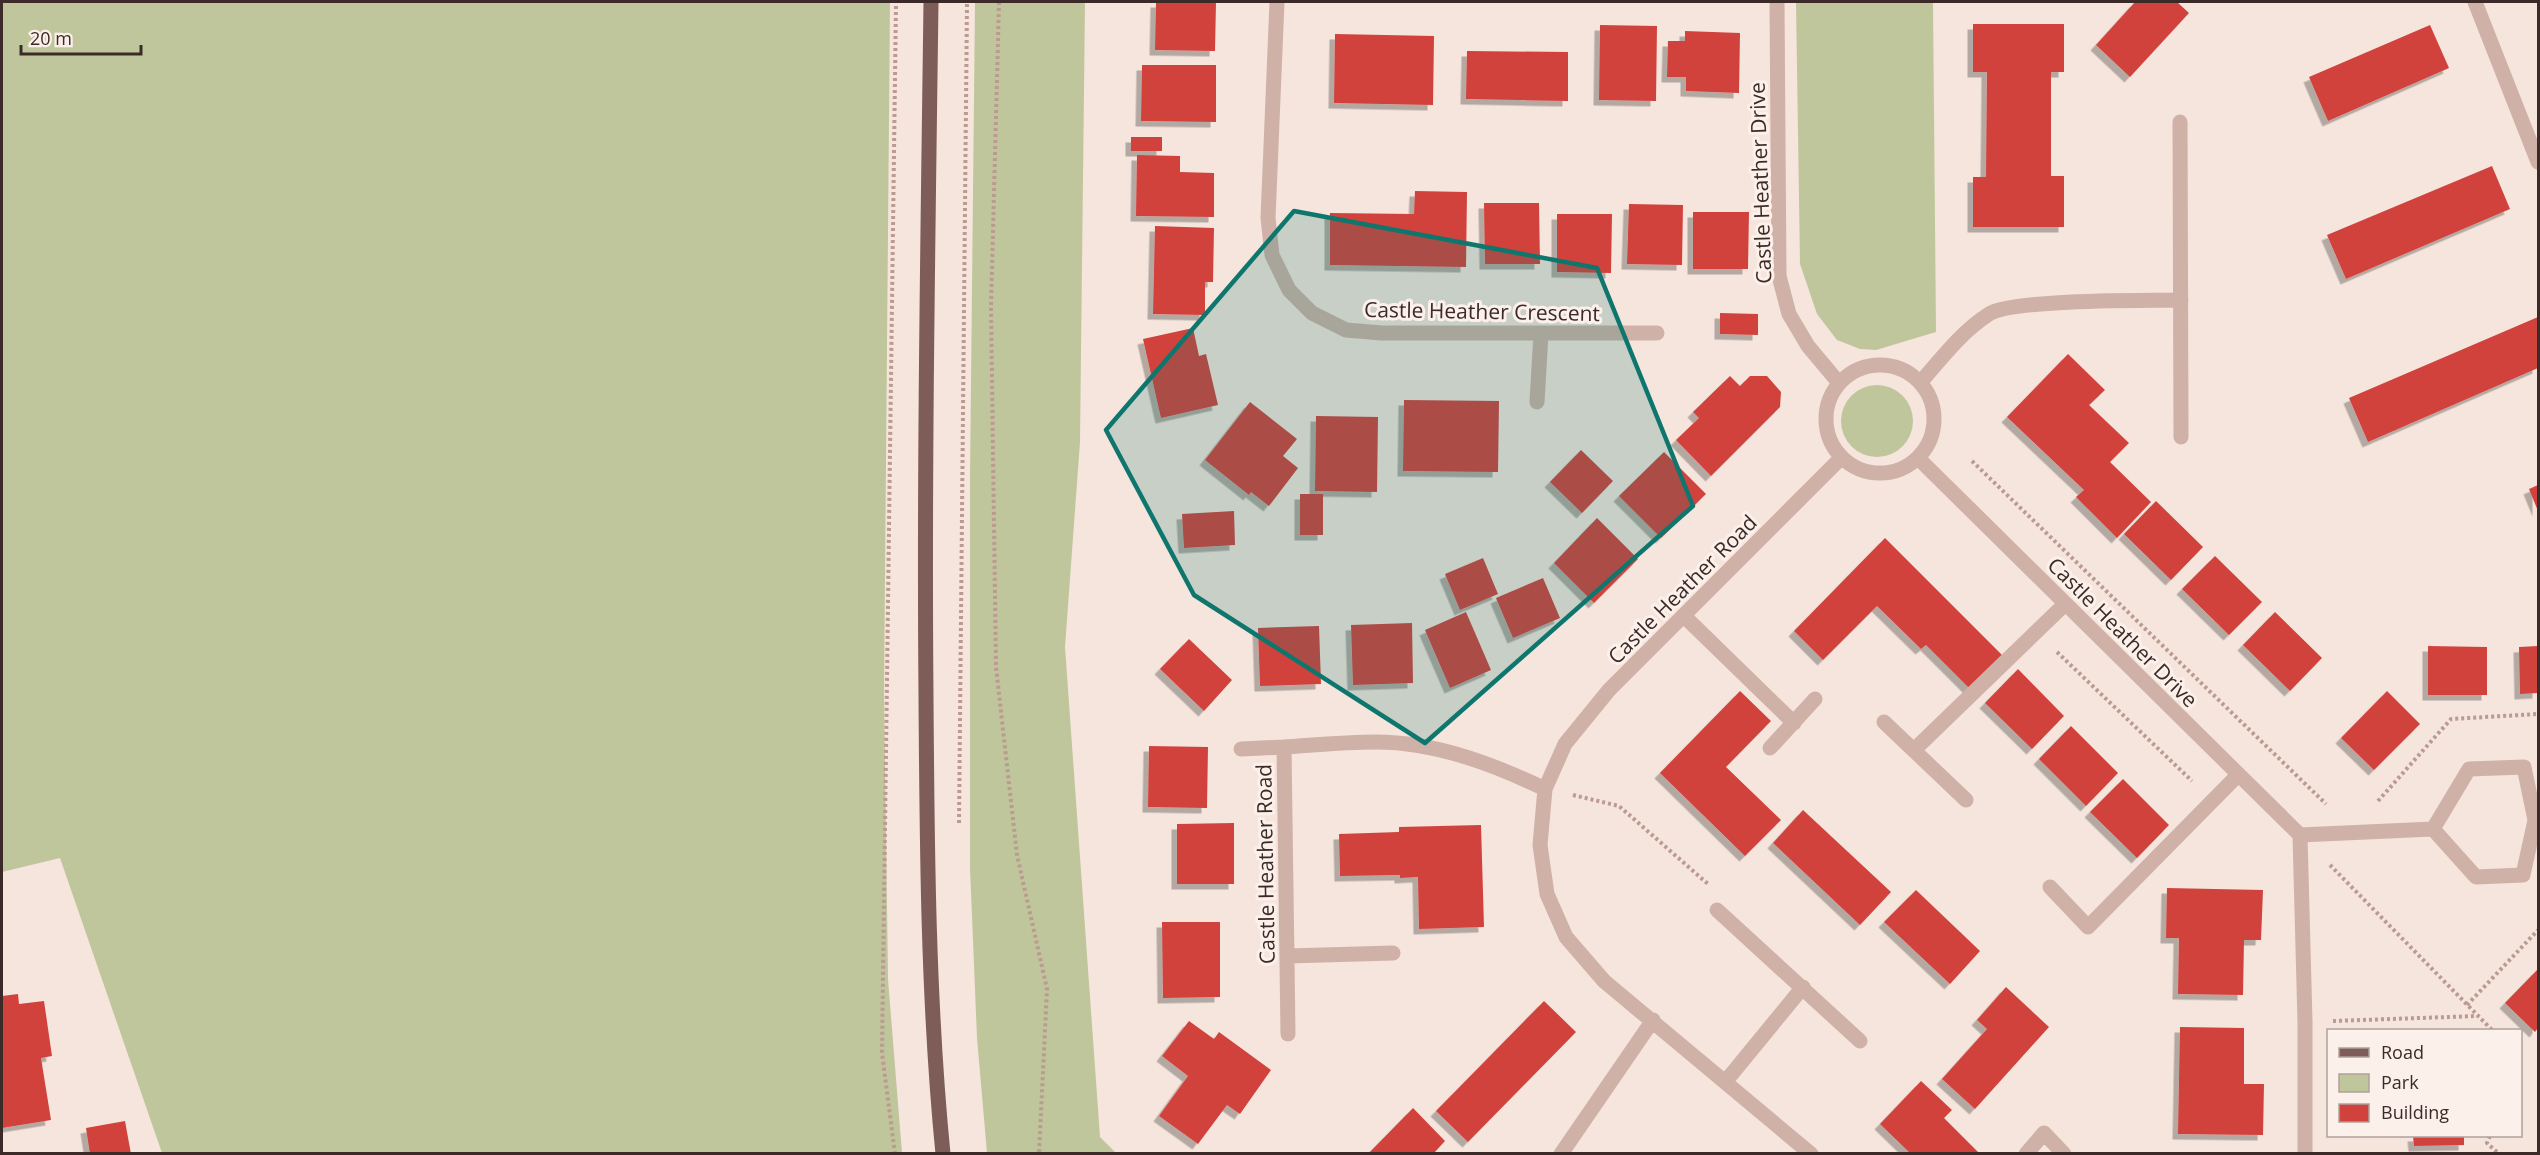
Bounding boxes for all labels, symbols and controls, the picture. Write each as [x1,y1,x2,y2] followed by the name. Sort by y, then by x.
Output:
[21,18,141,56] scale bar
[30,26,72,50] text: 20 m
[1742,82,1778,284] street label: Castle Heather Drive
[1364,295,1600,327] street label: Castle Heather Crescent
[1601,508,1763,670] street label: Castle Heather Road
[2042,551,2204,713] street label: Castle Heather Drive
[1249,764,1281,964] street label: Castle Heather Road
[2327,1029,2522,1137] legend
[2381,1040,2424,1064] text: Road
[2381,1070,2419,1094] text: Park
[2381,1100,2449,1124] text: Building

